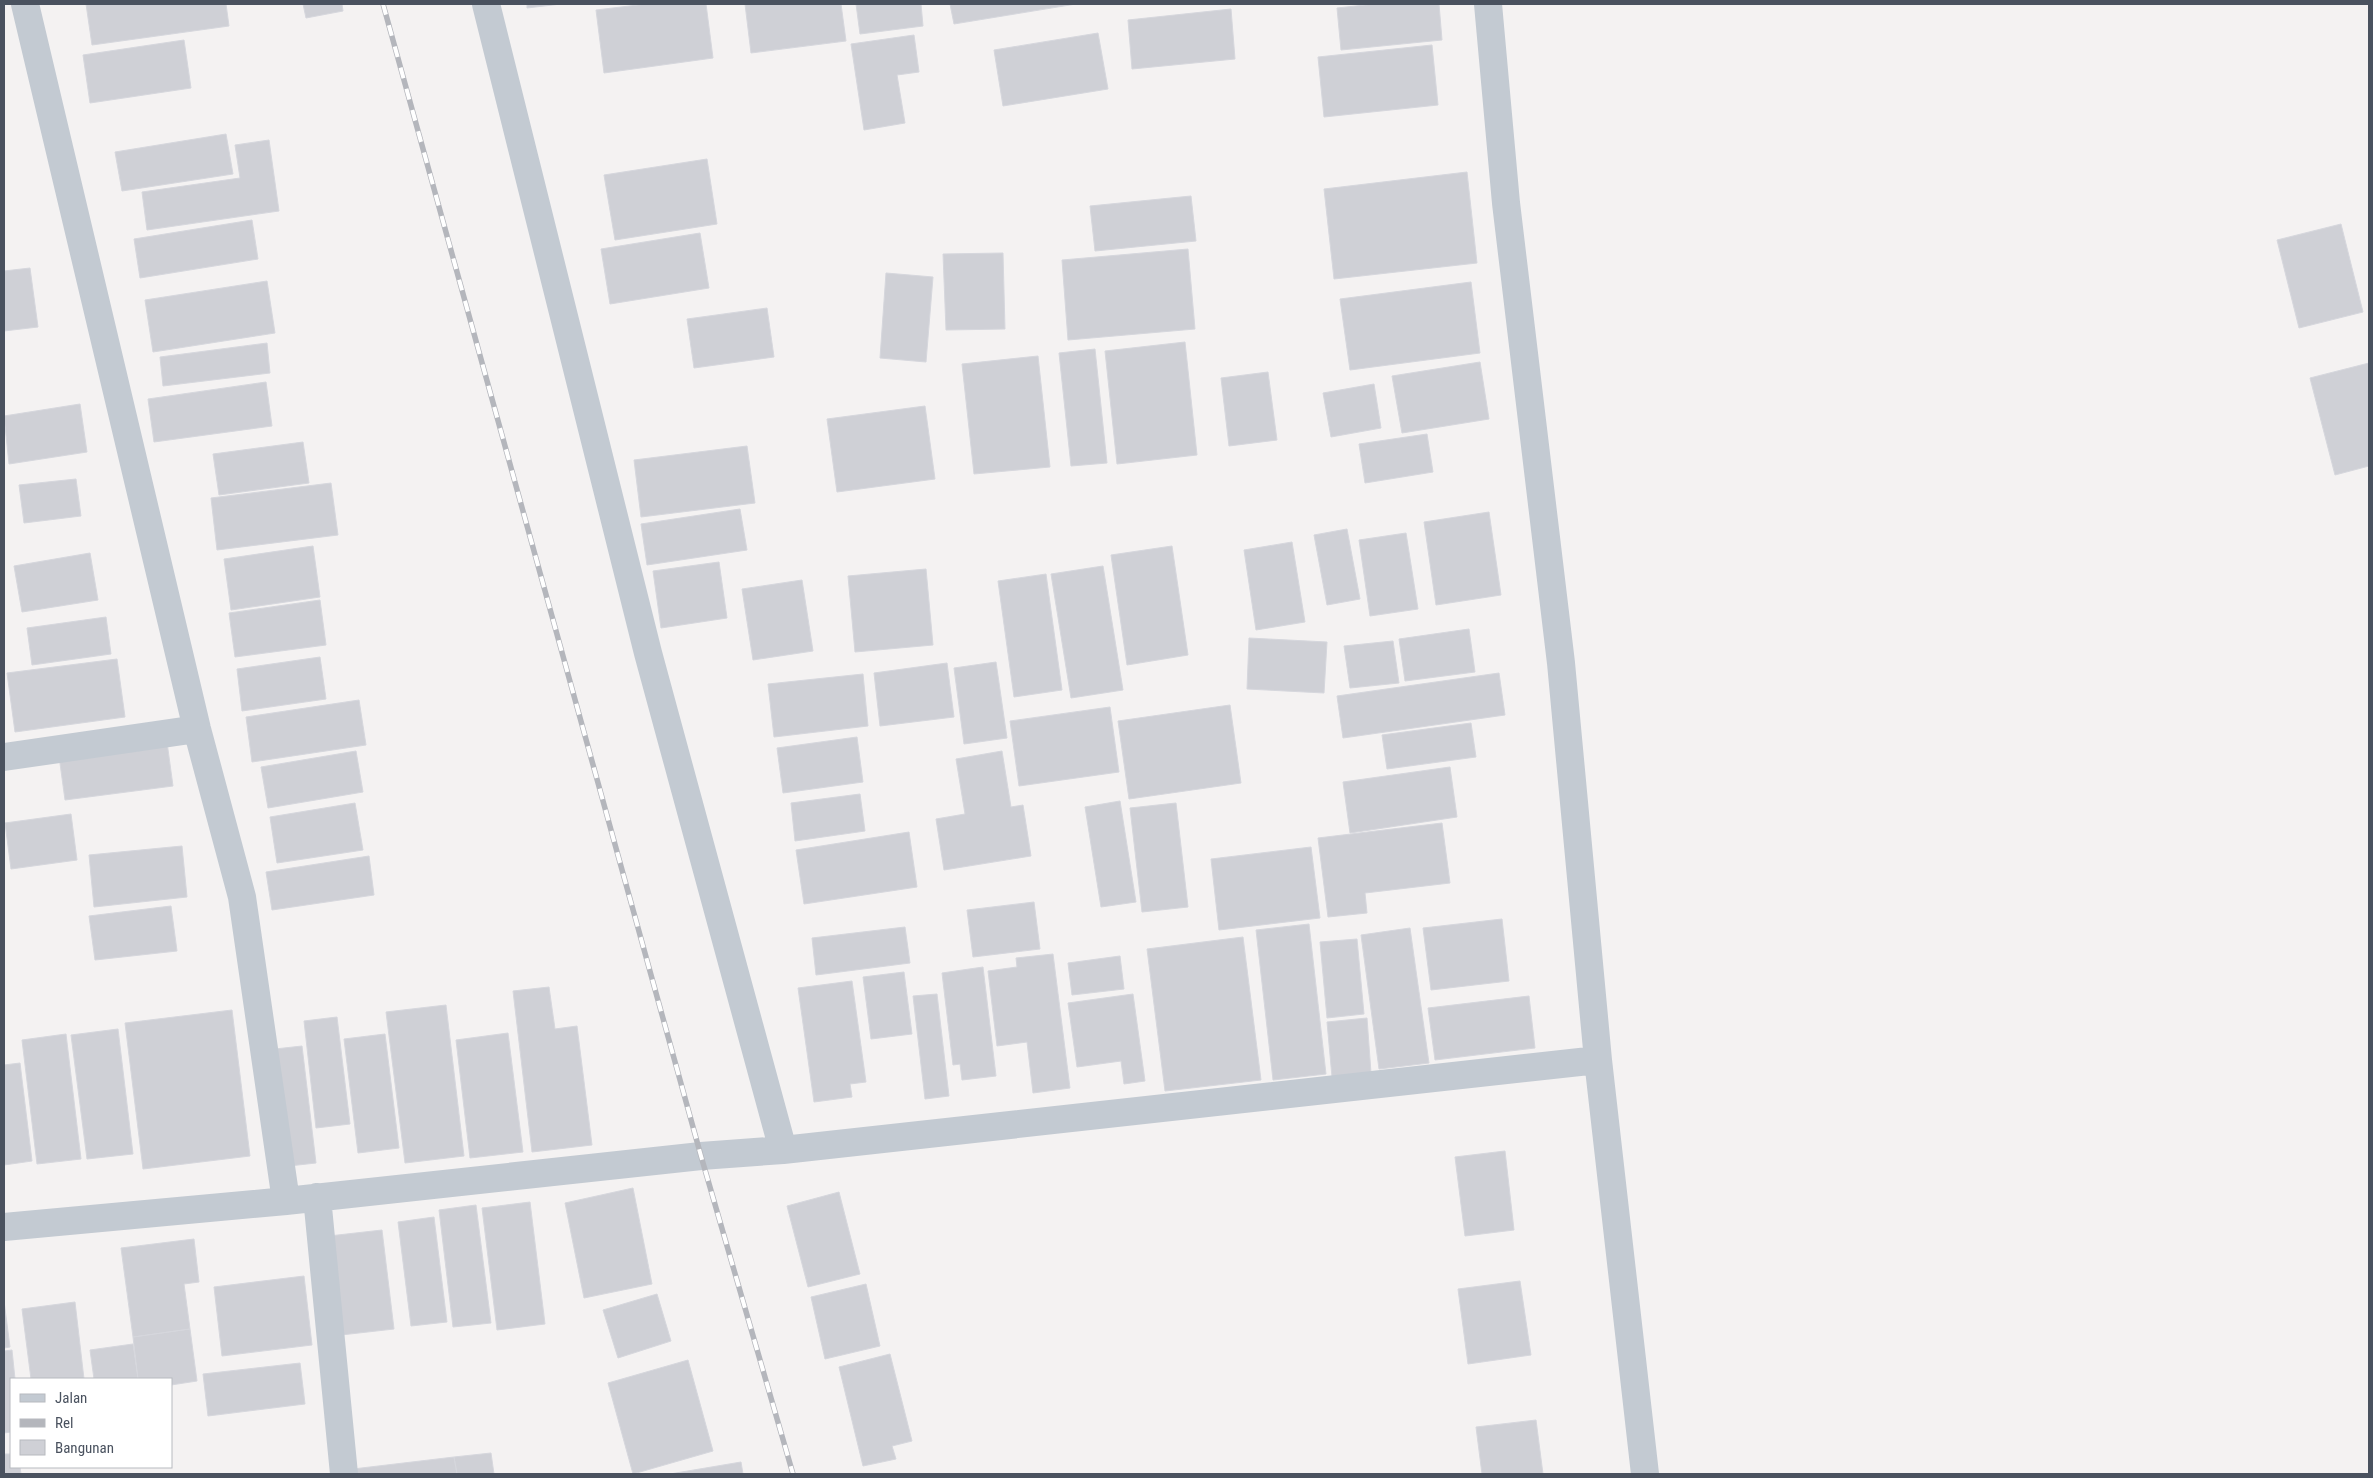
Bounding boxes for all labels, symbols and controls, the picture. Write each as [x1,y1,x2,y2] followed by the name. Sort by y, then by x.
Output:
[10,1378,172,1468] legend
[55,1389,87,1407] text: Jalan
[55,1414,73,1432] text: Rel
[55,1439,114,1457] text: Bangunan

